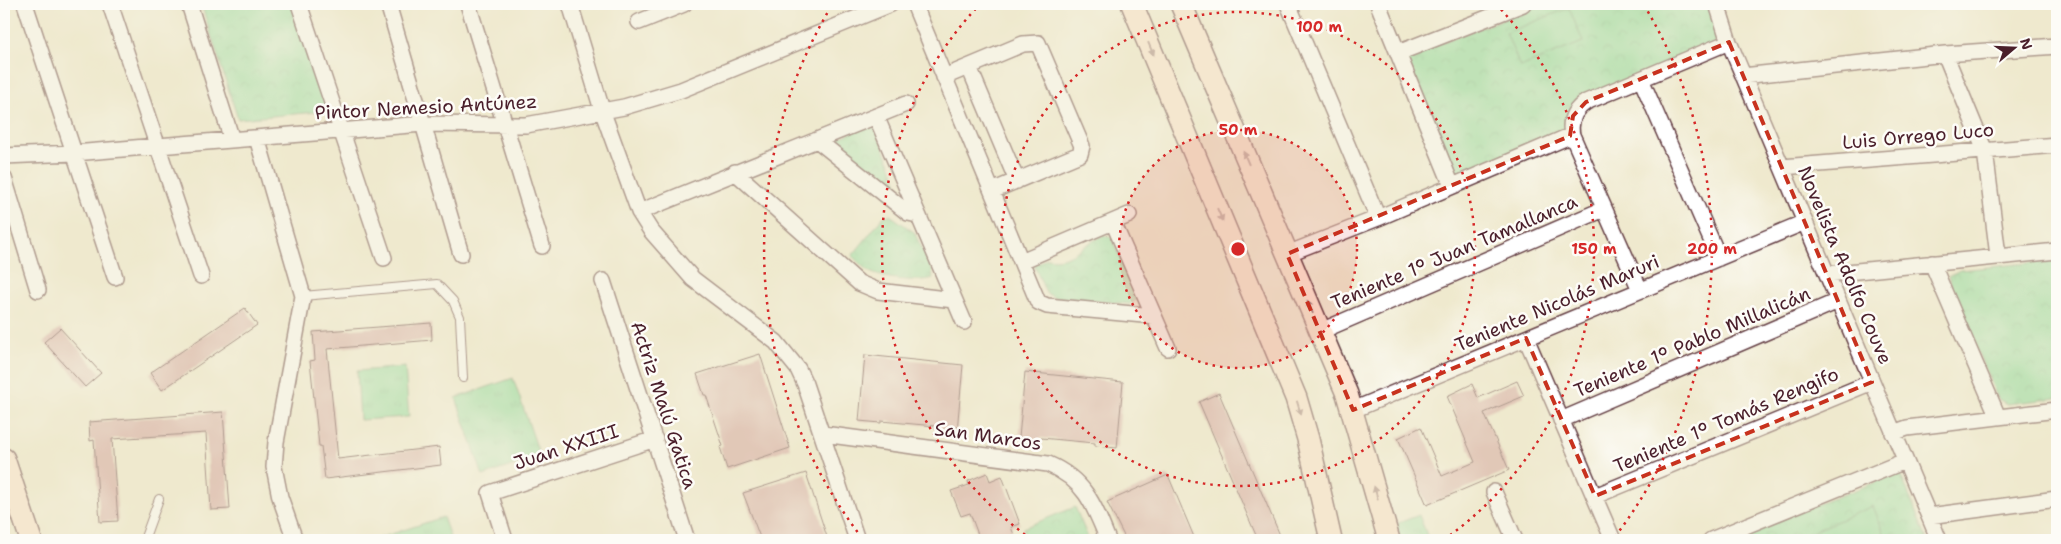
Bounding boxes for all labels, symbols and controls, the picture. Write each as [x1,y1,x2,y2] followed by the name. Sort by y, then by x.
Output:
[1296,17,1342,37] text: 100 m
[1988,22,2038,72] north arrow
[2016,36,2037,52] text: N
[1147,42,1155,56] one-way arrow
[314,89,538,125] street label: Pintor Nemesio Antúnez
[1841,117,1995,155] street label: Luis Orrego Luco
[1219,120,1258,140] text: 50 m
[1242,151,1250,165] one-way arrow
[1792,162,1898,368] street label: Novelista Adolfo Couve
[1327,189,1581,315] street label: Teniente 1º Juan Tamallanca
[1217,208,1225,222] one-way arrow
[1571,239,1617,259] text: 150 m
[1687,239,1737,259] text: 200 m
[1229,240,1247,258] centre of rings
[1451,249,1663,357] street label: Teniente Nicolás Maruri
[1570,281,1814,403] street label: Teniente 1º Pablo Millalicán
[1306,300,1314,314] one-way arrow
[625,318,703,492] street label: Actriz Malú Gatica
[1610,361,1842,479] street label: Teniente 1º Tomás Rengifo
[1295,401,1303,416] one-way arrow
[933,416,1043,456] street label: San Marcos
[510,418,622,476] street label: Juan XXIII
[1372,486,1380,501] one-way arrow

